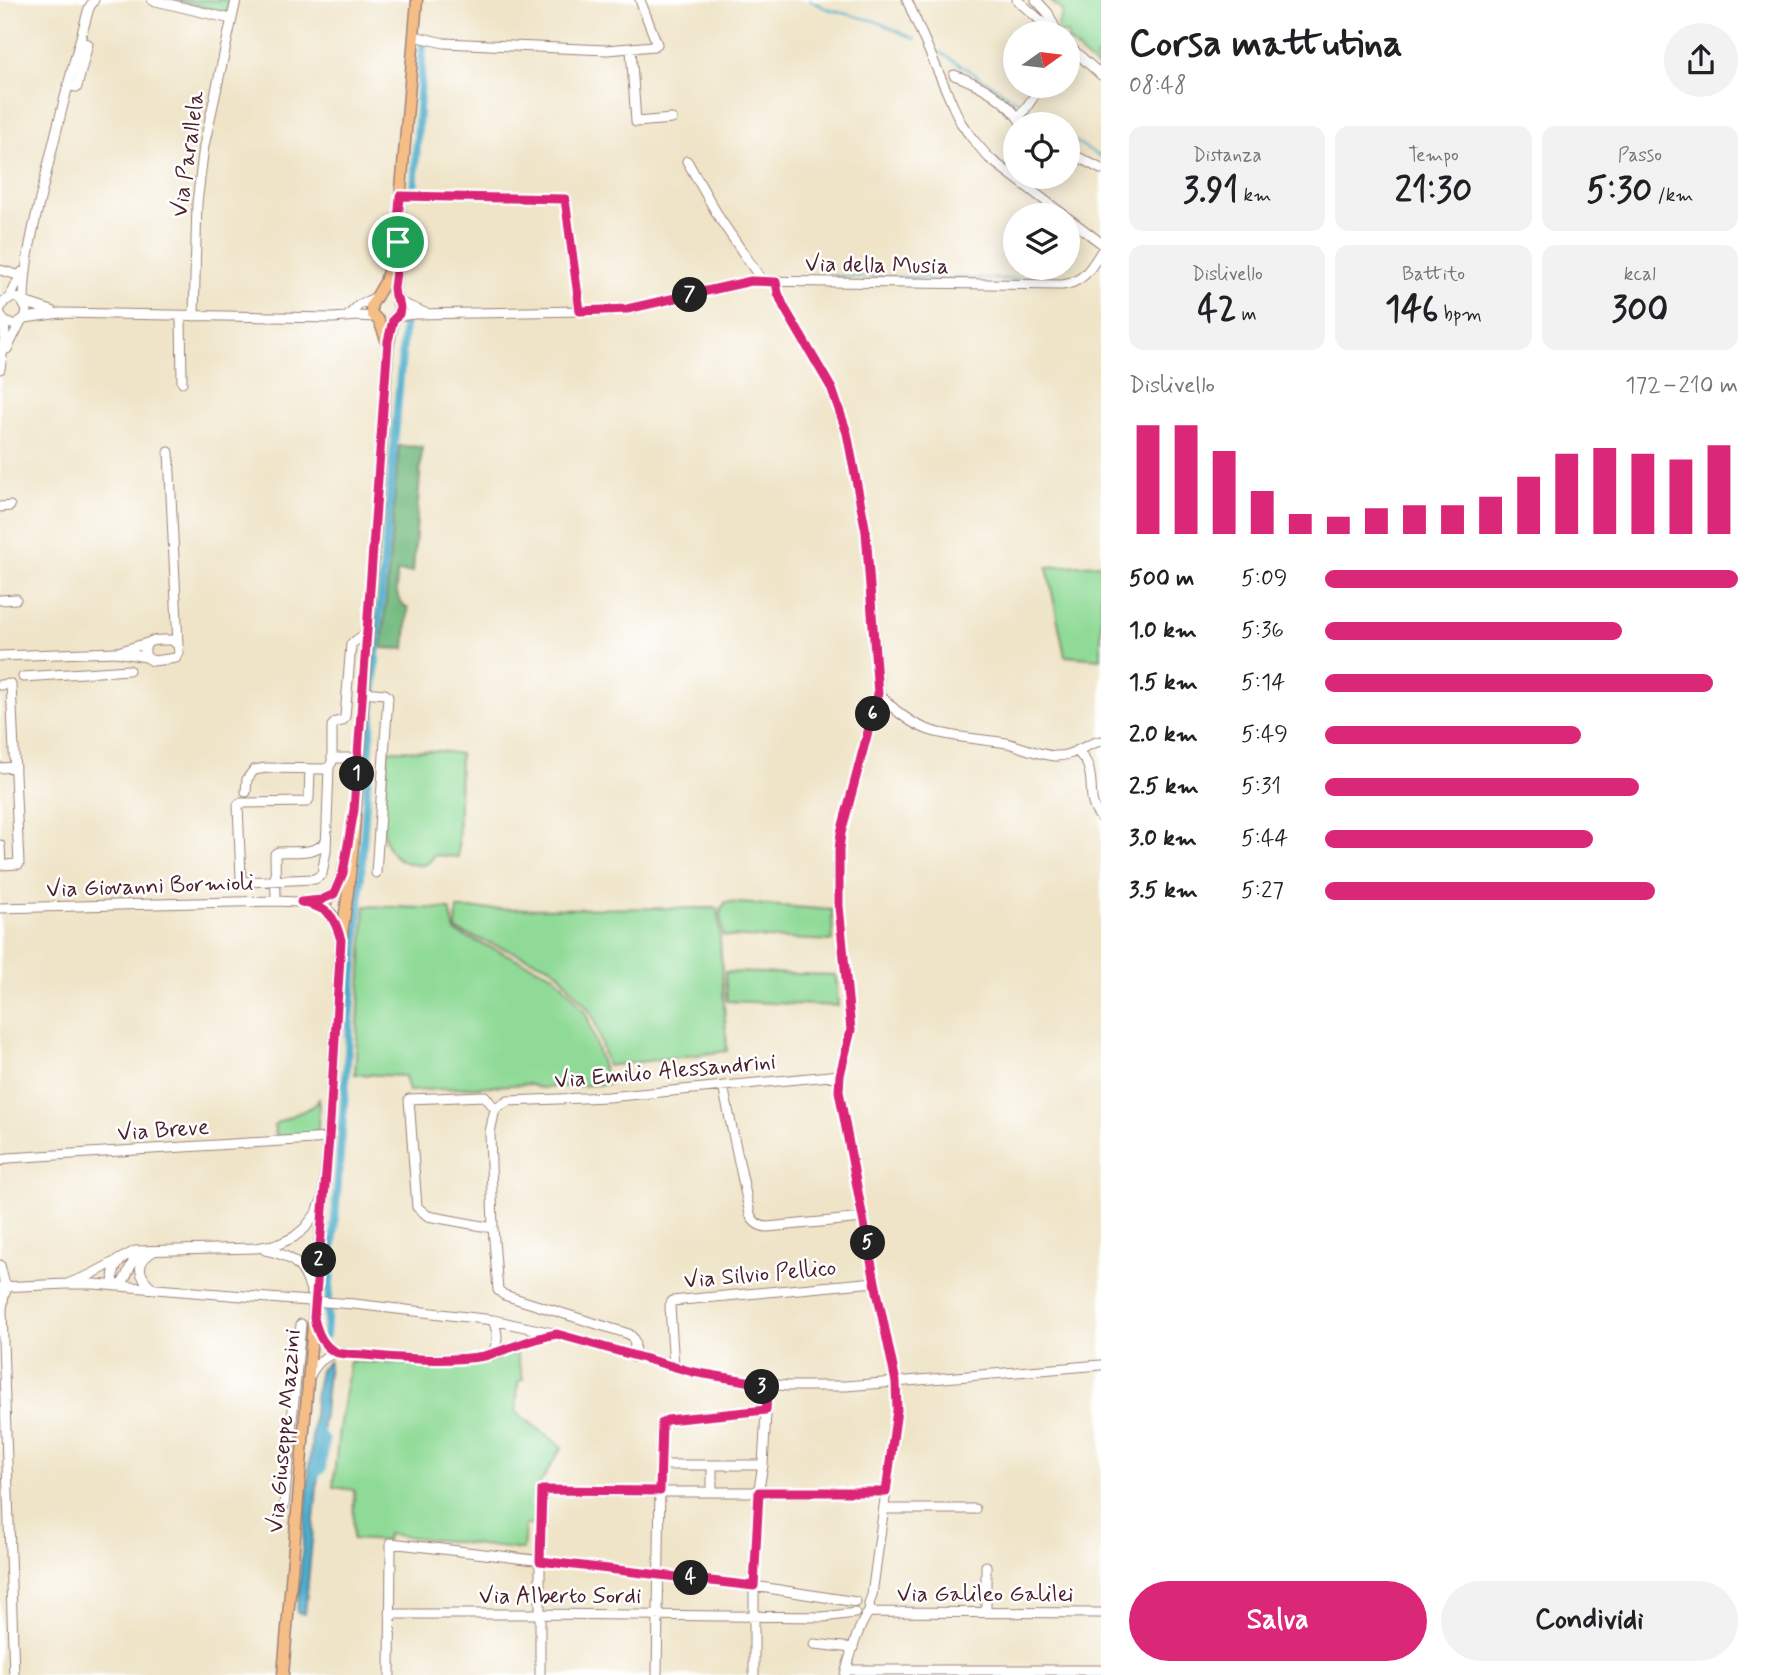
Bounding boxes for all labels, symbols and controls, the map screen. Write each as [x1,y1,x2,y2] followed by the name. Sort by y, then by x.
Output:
[1129,20,1403,69] text: Corsa mattutina
[1003,21,1080,98] north arrow
[1003,21,1080,280] map controls
[1664,23,1738,97] button: share
[1129,71,1187,101] text: 08:48
[165,89,213,219] street label: Via Parallela
[1003,112,1080,189] button: locate
[1193,143,1262,168] text: Distanza
[1408,143,1459,168] text: Tempo
[1618,143,1662,168] text: Passo
[1183,168,1238,214] text: 3.91
[1395,168,1472,214] text: 21:30
[1586,168,1652,214] text: 5:30
[1238,183,1271,208] text: km
[1652,183,1693,208] text: /km
[1003,203,1080,280] button: layers
[368,212,428,272] pin
[379,223,417,261] icon: arrive
[805,250,949,282] street label: Via della Musia
[1192,262,1263,287] text: Dislivello
[1402,262,1465,287] text: Battito
[1624,262,1656,287] text: kcal
[672,278,708,312] pin: 7
[684,282,695,307] text: 7
[1198,287,1236,333] text: 42
[1385,287,1438,333] text: 146
[1611,287,1668,333] text: 300
[1236,302,1257,327] text: m
[1438,302,1482,327] text: bpm
[1129,371,1215,401] text: Dislivello
[1625,371,1738,401] text: 172–210 m
[1129,564,1194,594] text: 500 m
[1241,564,1288,594] text: 5:09
[1129,616,1197,646] text: 1.0 km
[1241,616,1284,646] text: 5:36
[1129,668,1198,698] text: 1.5 km
[1241,668,1285,698] text: 5:14
[856,696,890,732] pin: 6
[868,701,877,726] text: 6
[1129,720,1198,750] text: 2.0 km
[1241,720,1288,750] text: 5:49
[340,756,374,792] pin: 1
[352,761,361,786] text: 1
[1129,772,1199,802] text: 2.5 km
[1241,772,1281,802] text: 5:31
[1129,824,1197,854] text: 3.0 km
[1241,824,1288,854] text: 5:44
[46,868,254,906] street label: Via Giovanni Bormioli
[1129,876,1198,906] text: 3.5 km
[1241,876,1284,906] text: 5:27
[553,1047,777,1097] street label: Via Emilio Alessandrini
[116,1113,210,1149] street label: Via Breve
[850,1226,886,1260] pin: 5
[862,1230,873,1255] text: 5
[302,1242,336,1278] pin: 2
[314,1247,323,1272] text: 2
[683,1253,838,1297] street label: Via Silvio Pellico
[261,1328,309,1534] street label: Via Giuseppe Mazzini
[744,1370,780,1404] pin: 3
[757,1374,766,1399] text: 3
[674,1560,708,1596] pin: 4
[685,1565,696,1590] text: 4
[897,1580,1073,1610] street label: Via Galileo Galilei
[1129,1581,1427,1661] button: Salva
[1441,1581,1738,1661] button: Condividi
[479,1582,641,1612] street label: Via Alberto Sordi

